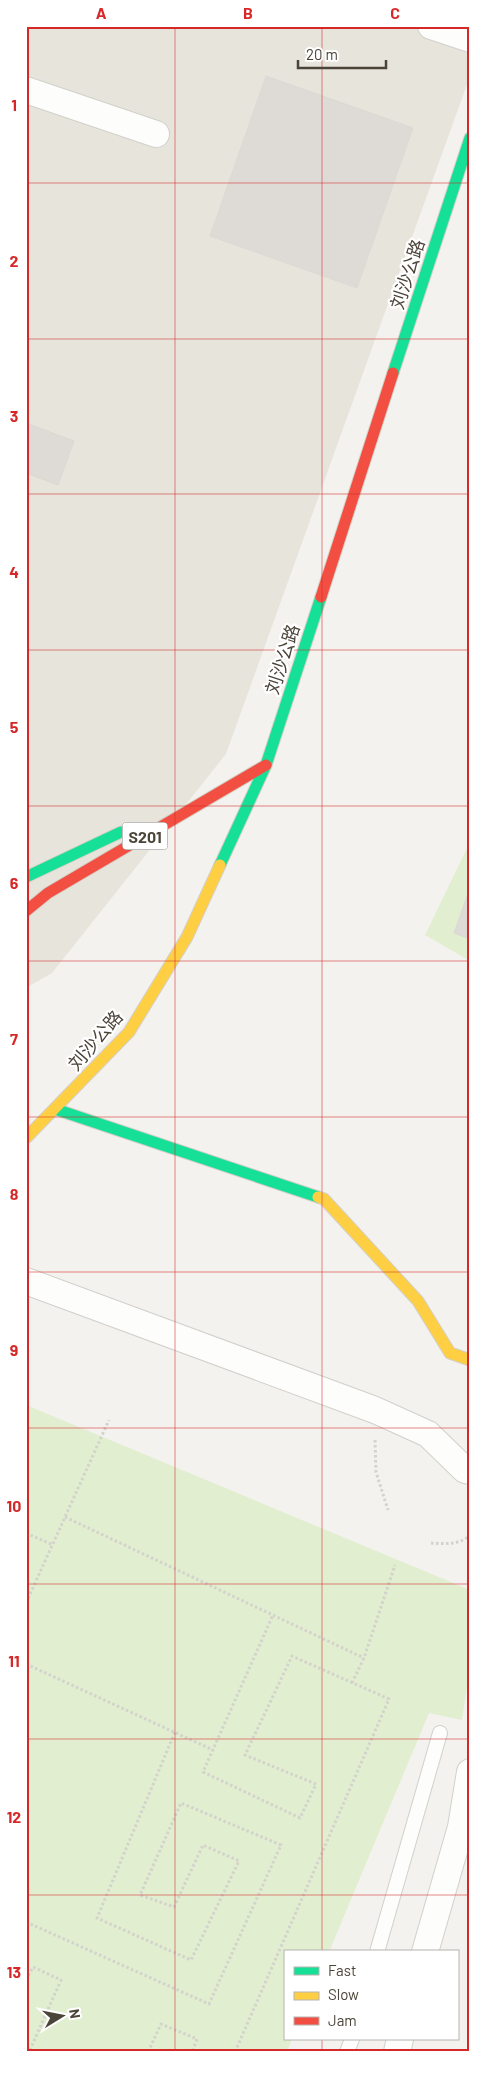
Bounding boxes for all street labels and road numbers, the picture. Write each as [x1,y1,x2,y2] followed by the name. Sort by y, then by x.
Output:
[385,236,429,312] street label: 刘沙公路
[260,621,304,697] street label: 刘沙公路
[122,822,168,849] road number: S201
[63,1006,127,1074] street label: 刘沙公路

